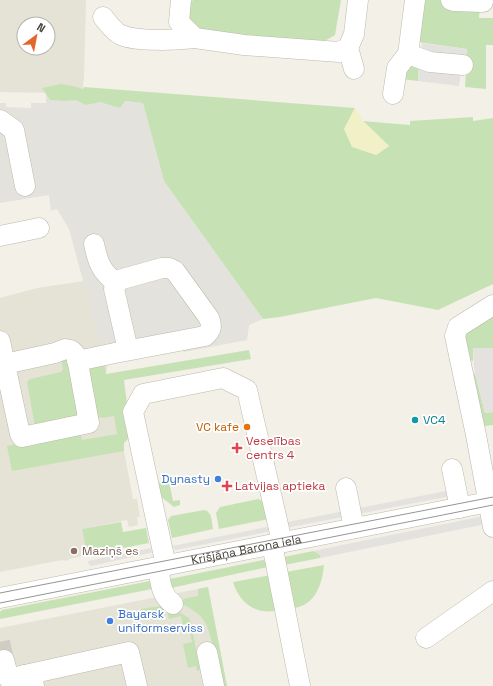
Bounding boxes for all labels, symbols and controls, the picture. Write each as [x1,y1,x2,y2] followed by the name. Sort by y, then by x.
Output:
[16,16,56,56] north arrow
[34,20,48,35] text: N
[423,412,446,428] place label: VC4
[410,415,420,425] marker: VC4
[196,419,239,435] place label: VC kafe
[242,422,252,432] marker: VC kafe
[246,433,301,463] place label: Veselības centrs 4
[231,442,243,454] marker: Veselības centrs 4
[161,471,210,487] place label: Dynasty
[213,474,223,484] marker: Dynasty
[235,478,326,494] place label: Latvijas aptieka
[222,481,232,491] marker: Latvijas aptieka
[190,531,303,568] street label: Krišjāņa Barona iela
[82,543,139,559] place label: Maziņš es
[69,546,79,556] marker: Maziņš es
[118,606,203,636] place label: Bayarsk uniformserviss
[105,616,115,626] marker: Bayarsk uniformserviss

